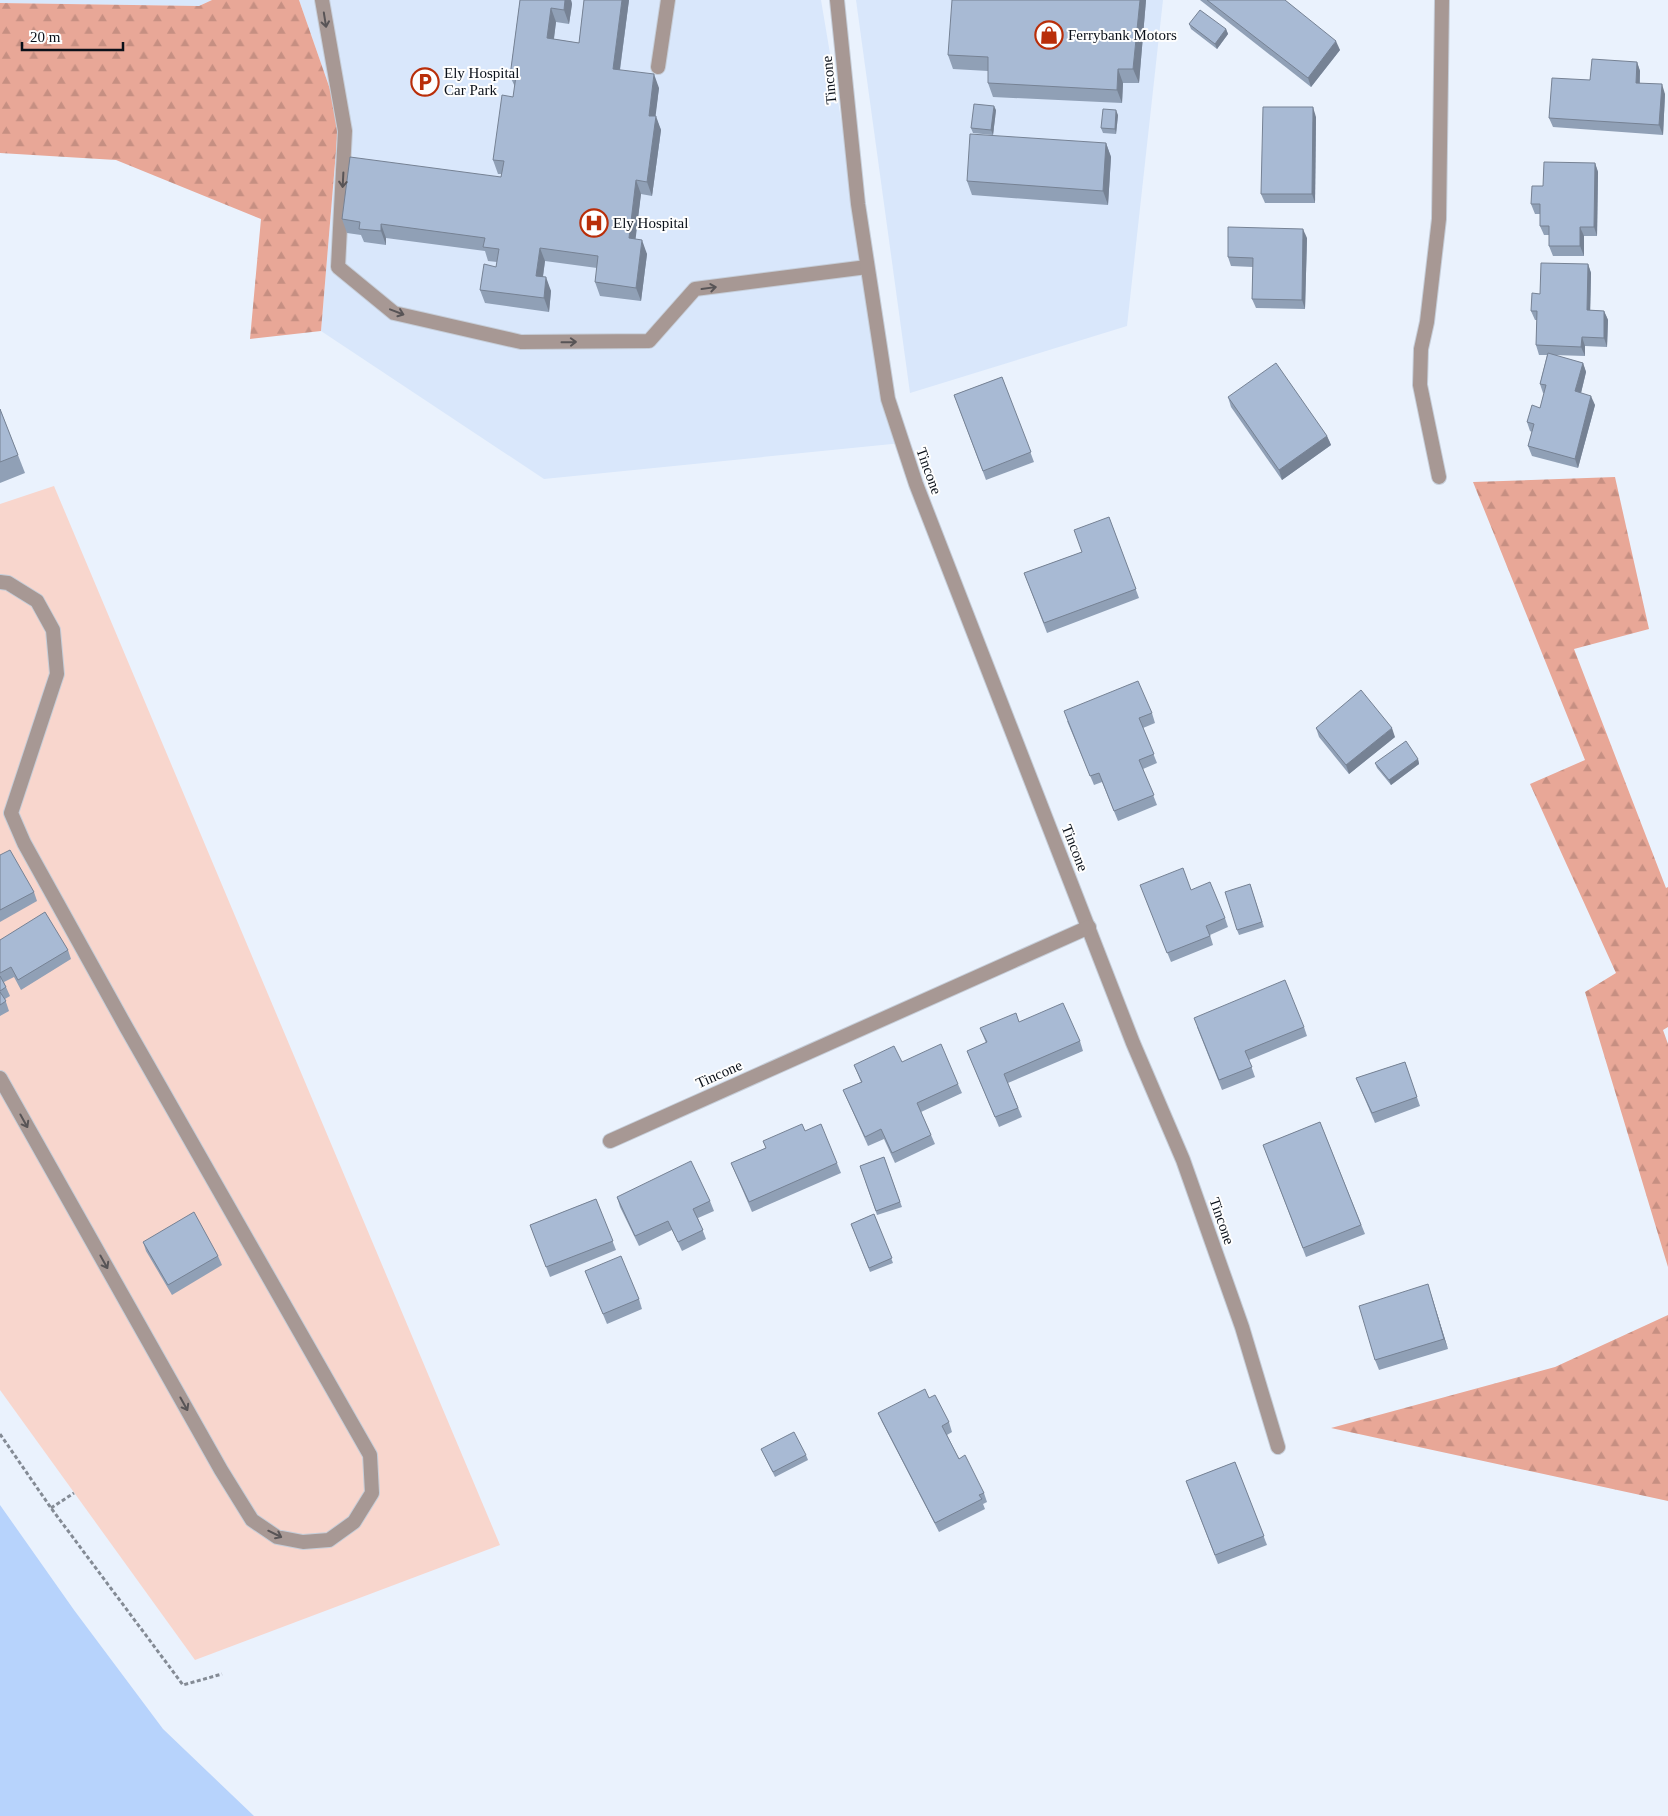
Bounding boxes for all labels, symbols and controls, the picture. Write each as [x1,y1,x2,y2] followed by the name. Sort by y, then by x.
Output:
[321,11,331,27] one-way arrow
[22,20,124,52] scale bar
[1034,20,1064,50] shop icon: Ferrybank Motors
[1068,27,1177,43] place label: Ferrybank Motors
[30,29,61,45] text: 20 m
[818,55,839,105] street label: Tincone
[444,65,519,98] place label: Ely Hospital Car Park
[410,67,440,97] parking icon: Ely Hospital Car Park
[338,172,347,188] one-way arrow
[579,208,609,238] hospital icon: Ely Hospital
[613,215,688,231] place label: Ely Hospital
[701,282,717,292] one-way arrow
[389,308,404,317] one-way arrow
[561,337,577,347] one-way arrow
[913,445,945,497] street label: Tincone
[1059,822,1091,874] street label: Tincone
[694,1057,745,1091] street label: Tincone
[20,1113,29,1128] one-way arrow
[1207,1195,1238,1247] street label: Tincone
[99,1255,109,1269] one-way arrow
[179,1396,189,1411] one-way arrow
[268,1530,283,1540] one-way arrow

